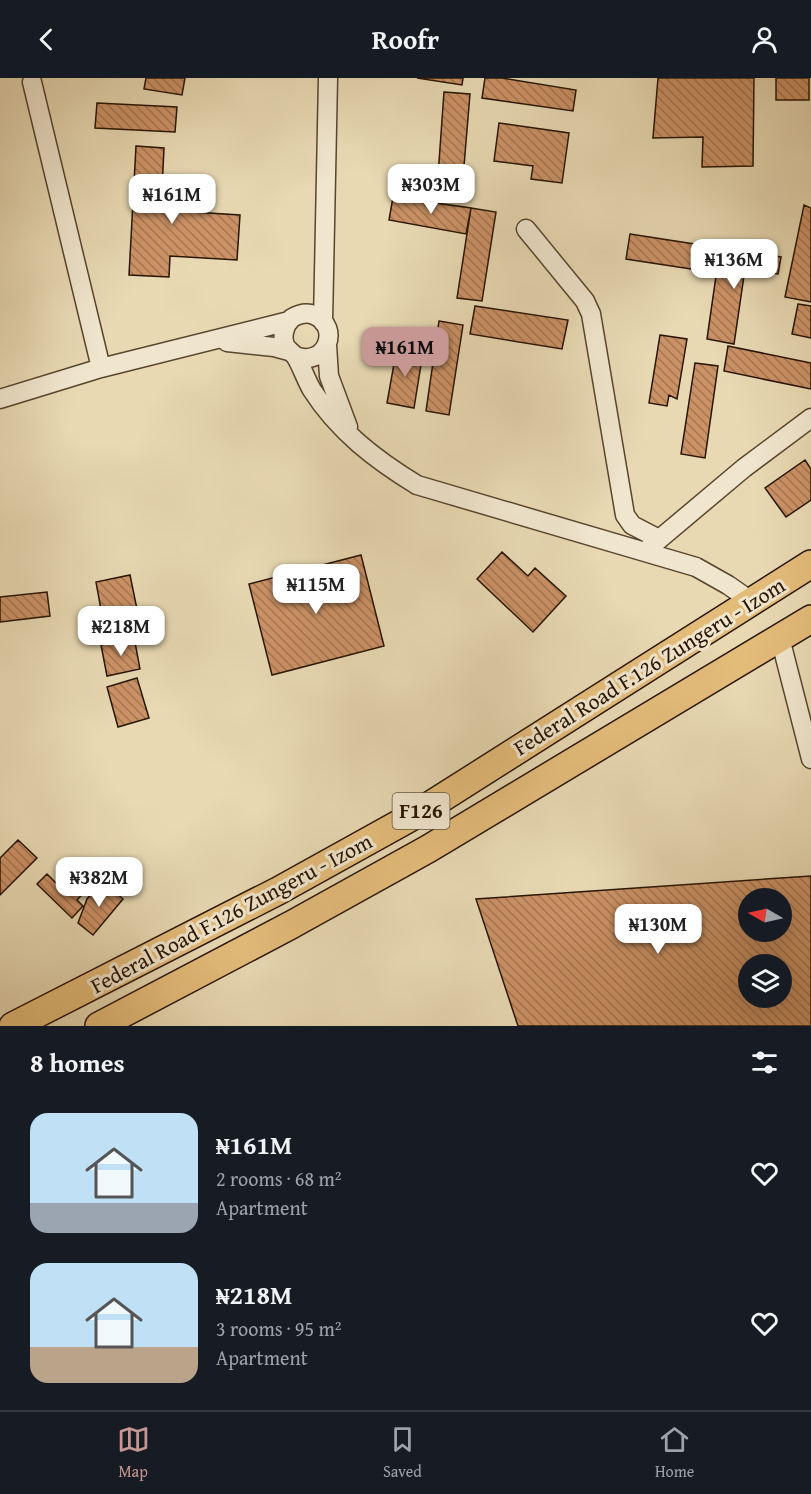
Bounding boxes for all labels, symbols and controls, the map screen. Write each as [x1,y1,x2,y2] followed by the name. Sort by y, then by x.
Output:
[372,19,439,59] text: Roofr
[30,23,63,56] icon: back
[748,23,781,56] icon: person
[389,164,473,215] pin: ₦303M
[402,169,460,198] text: ₦303M
[130,174,214,225] pin: ₦161M
[143,179,201,208] text: ₦161M
[692,239,776,290] pin: ₦136M
[705,244,763,273] text: ₦136M
[363,327,447,378] pin: ₦161M
[376,332,434,361] text: ₦161M
[274,564,358,615] pin: ₦115M
[287,569,345,598] text: ₦115M
[507,569,791,763] street label: Federal Road F.126 Zungeru - Izom
[79,606,163,657] pin: ₦218M
[92,611,150,640] text: ₦218M
[392,793,450,829] road number: F126
[84,825,378,1001] street label: Federal Road F.126 Zungeru - Izom
[57,857,141,908] pin: ₦382M
[70,862,128,891] text: ₦382M
[738,888,792,942] north arrow
[738,888,792,1008] map controls
[616,904,700,955] pin: ₦130M
[629,909,687,938] text: ₦130M
[738,954,792,1008] button: layers
[30,1043,125,1082] text: 8 homes
[748,1046,781,1079] icon: filters
[216,1125,292,1164] text: ₦161M
[78,1137,150,1209] icon: home
[748,1157,781,1190] icon: heart
[216,1164,342,1193] text: 2 rooms · 68 m²
[216,1193,308,1222] text: Apartment
[216,1275,292,1314] text: ₦218M
[78,1287,150,1359] icon: home
[748,1307,781,1340] icon: heart
[216,1314,342,1343] text: 3 rooms · 95 m²
[216,1343,308,1372] text: Apartment
[117,1423,150,1483] tab: Map
[383,1423,422,1483] tab: Saved
[655,1423,694,1483] tab: Home

